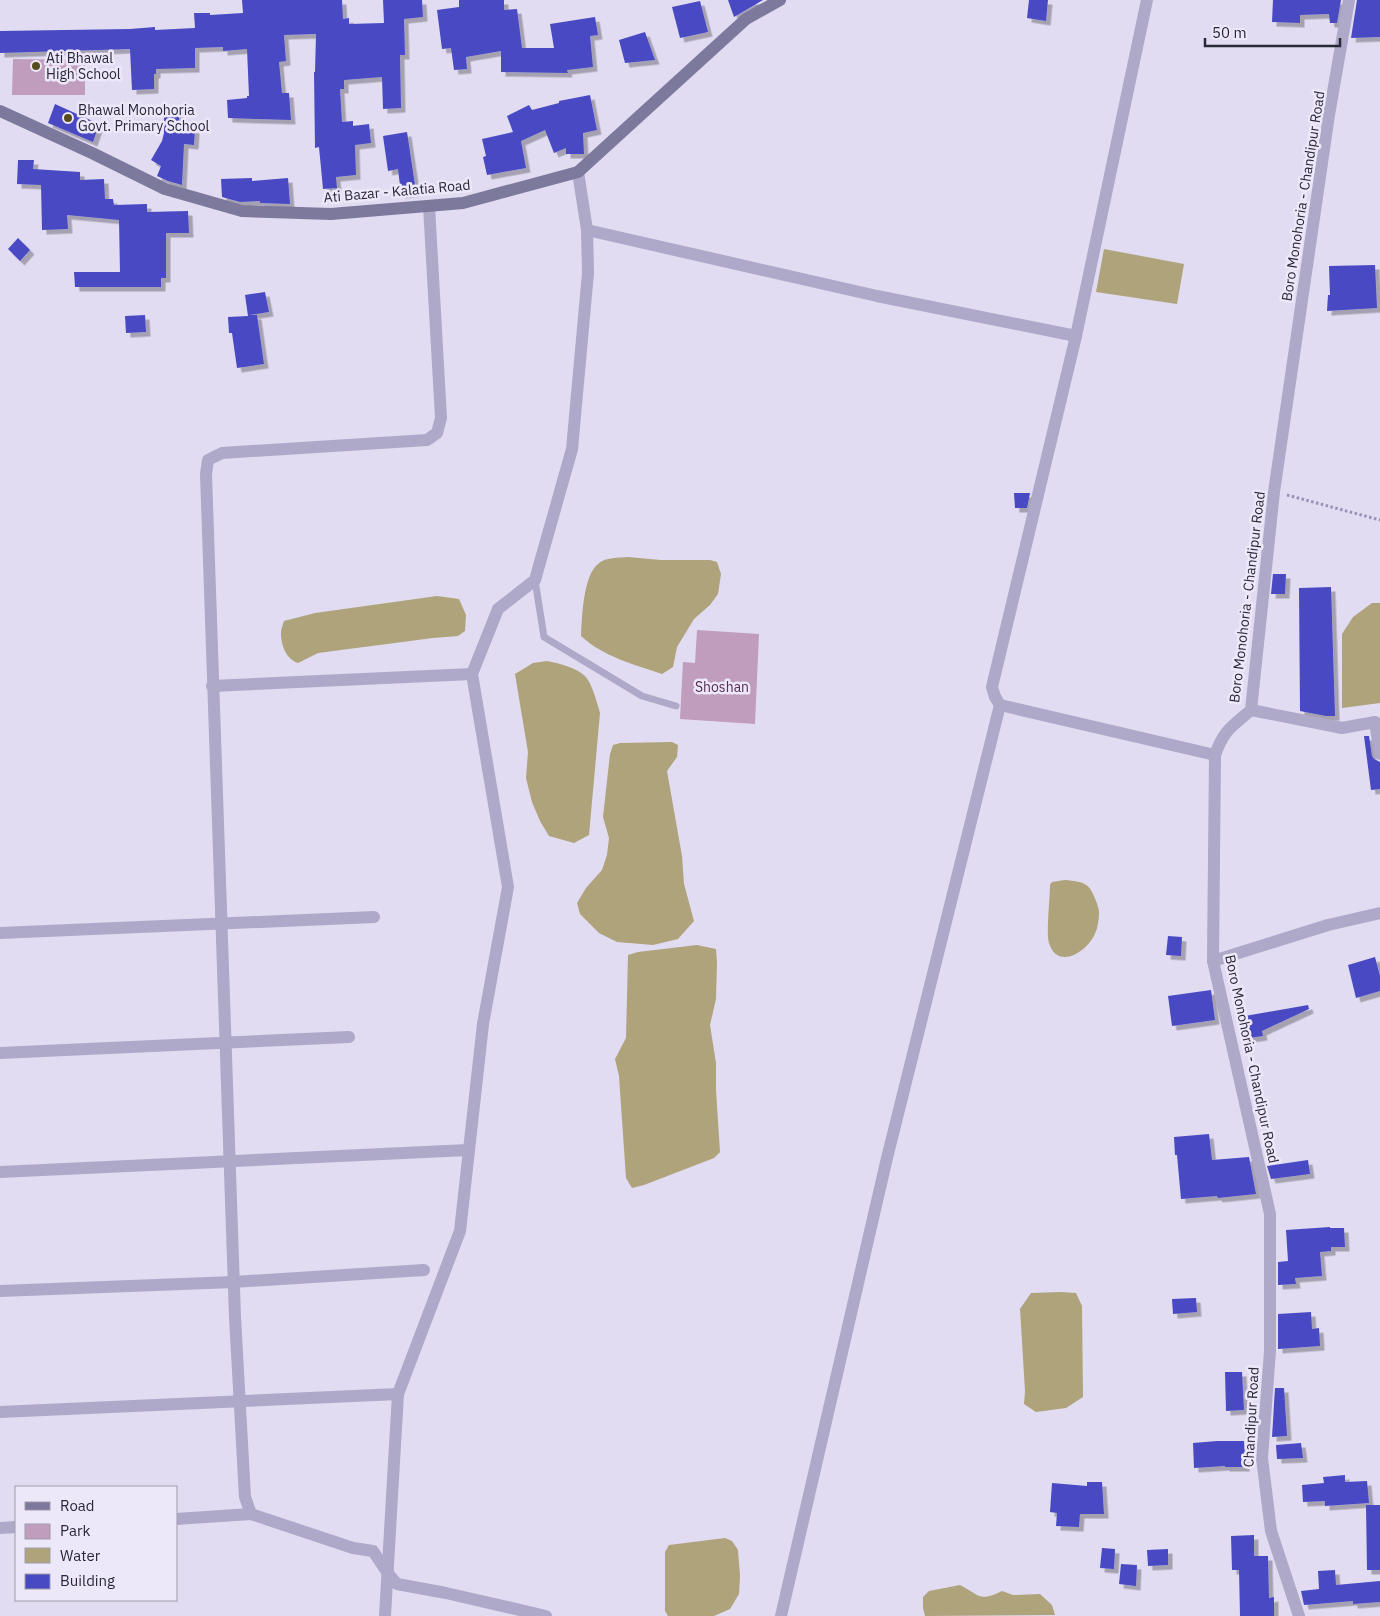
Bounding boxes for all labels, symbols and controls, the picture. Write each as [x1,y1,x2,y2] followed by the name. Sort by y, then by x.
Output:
[1205,15,1340,47] scale bar
[1212,23,1247,42] text: 50 m
[46,49,121,83] place label: Ati Bhawal High School
[30,60,42,72] marker: Ati Bhawal High School
[1277,90,1329,302] street label: Boro Monohoria - Chandipur Road
[78,101,209,135] place label: Bhawal Monohoria Govt. Primary School
[62,112,74,124] marker: Bhawal Monohoria Govt. Primary School
[323,176,471,206] street label: Ati Bazar - Kalatia Road
[1225,490,1269,704] street label: Boro Monohoria - Chandipur Road
[695,678,749,696] park label: Shoshan
[1221,953,1283,1165] street label: Boro Monohoria - Chandipur Road
[1239,1366,1263,1468] street label: Chandipur Road
[15,1486,178,1601] legend
[60,1496,95,1515] text: Road
[60,1521,90,1540] text: Park
[60,1546,101,1565] text: Water
[60,1571,115,1590] text: Building

